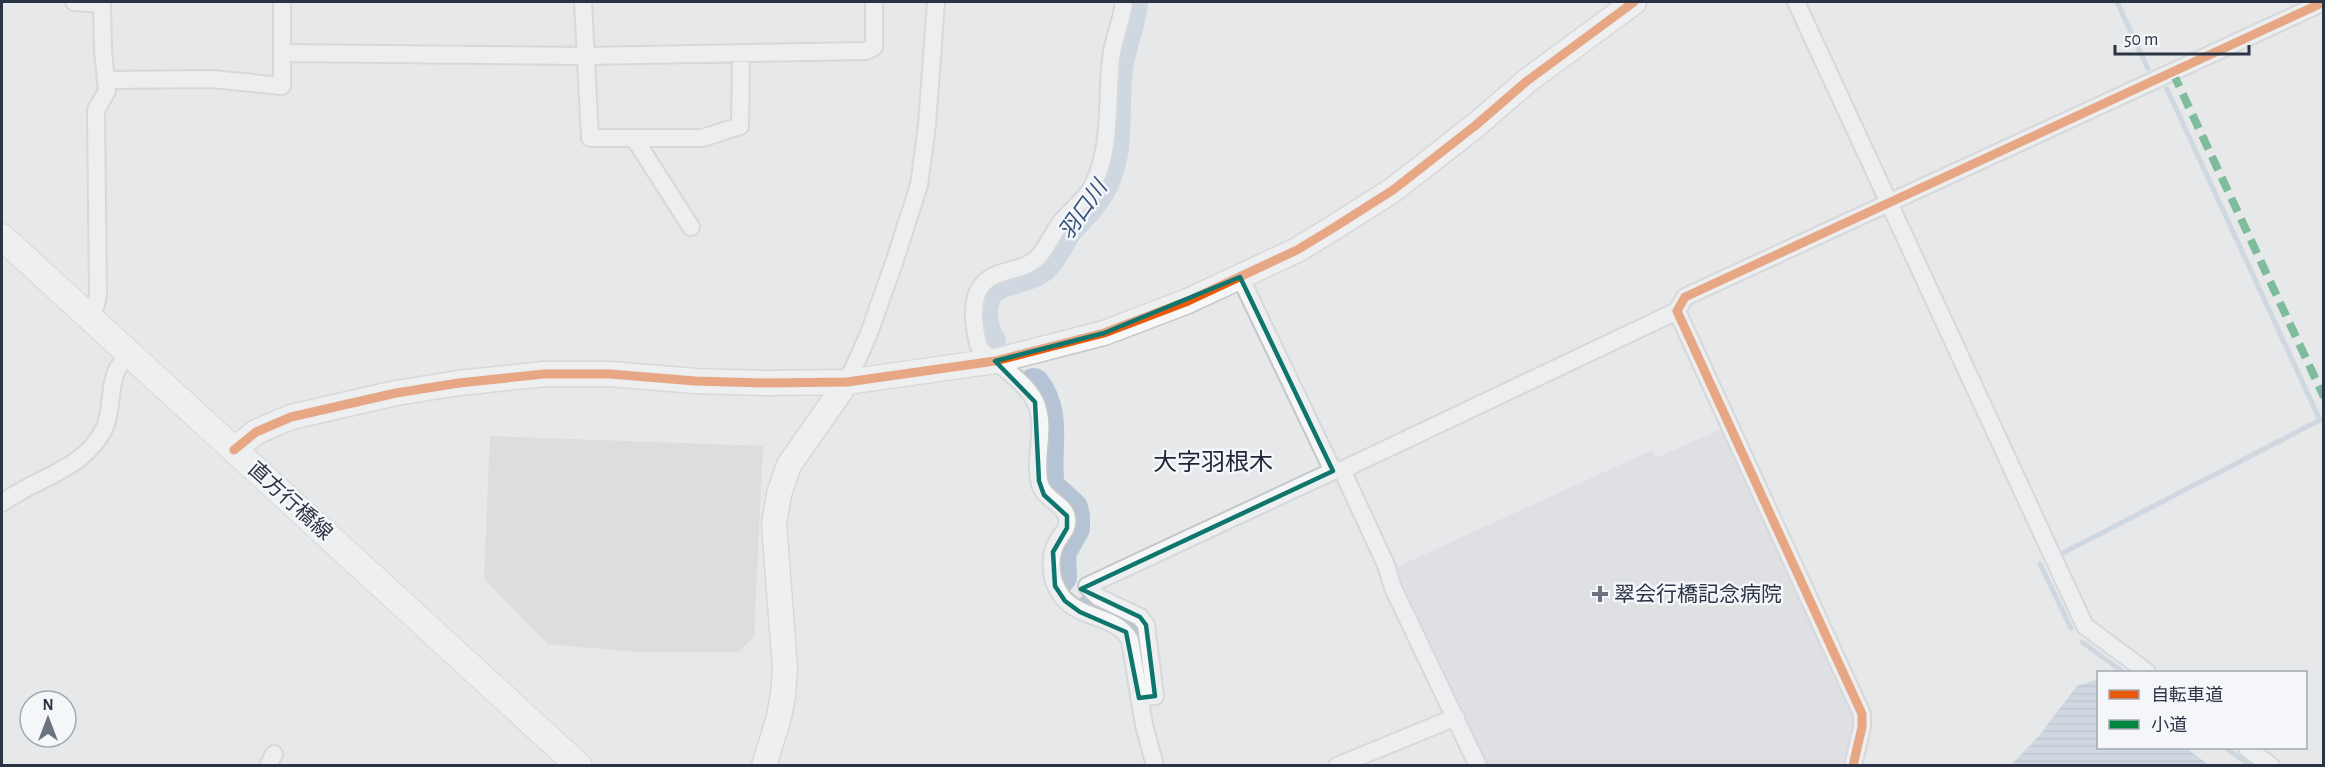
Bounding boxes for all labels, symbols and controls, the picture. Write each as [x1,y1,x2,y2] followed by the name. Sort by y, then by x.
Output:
[2115,18,2248,56] scale bar
[2124,31,2158,49] text: 50 m
[1055,175,1112,243] water label: 羽口川
[1153,449,1273,475] district label: 大字羽根木
[244,457,337,544] street label: 直方行橋線
[1614,583,1782,605] place label: 翠会行橋記念病院
[1591,585,1609,603] marker: 翠会行橋記念病院
[2097,671,2307,749] legend
[2151,685,2223,705] text: 自転車道
[18,689,78,749] north arrow
[42,697,54,713] text: N
[2151,715,2187,735] text: 小道

